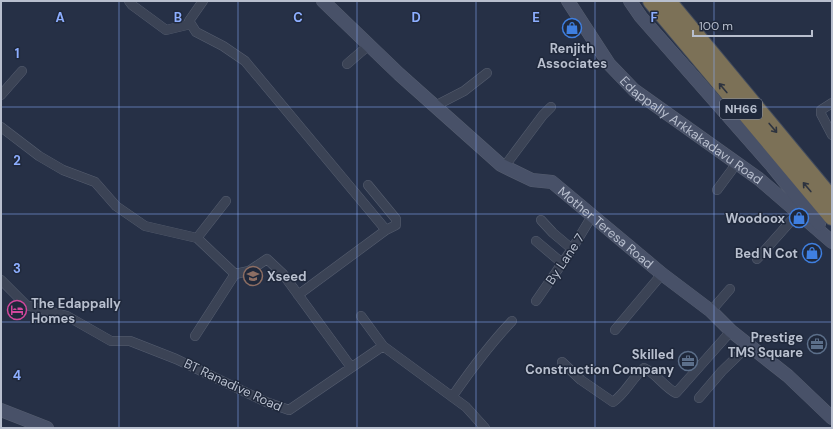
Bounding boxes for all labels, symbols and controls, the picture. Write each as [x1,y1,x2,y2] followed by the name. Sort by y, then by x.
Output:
[55,9,65,26] text: A
[174,9,182,26] text: B
[293,9,303,26] text: C
[411,9,421,26] text: D
[532,9,540,26] text: E
[650,9,658,26] text: F
[693,12,812,38] scale bar
[561,17,583,39] shop icon: Renjith Associates
[699,18,733,34] text: 100 m
[537,40,607,72] place label: Renjith Associates
[15,45,19,62] text: 1
[616,72,766,187] street label: Edappally Arkkakadavu Road
[718,82,727,93] one-way arrow
[720,99,762,119] road number: NH66
[769,123,778,134] one-way arrow
[13,152,21,169] text: 2
[555,182,657,272] street label: Mother Teresa Road
[802,182,811,192] one-way arrow
[788,207,810,229] shop icon: Woodoox
[725,210,786,227] place label: Woodoox
[542,230,588,288] street label: By Lane 7
[801,242,823,264] shop icon: Bed N Cot
[735,245,798,262] place label: Bed N Cot
[13,260,21,277] text: 3
[242,265,264,287] school or university icon: Xseed
[267,268,307,285] place label: Xseed
[31,295,121,327] place label: The Edappally Homes
[6,299,28,321] hotel icon: The Edappally Homes
[728,329,803,361] place label: Prestige TMS Square
[806,333,828,355] office icon: Prestige TMS Square
[525,346,674,378] place label: Skilled Construction Company
[677,350,699,372] office icon: Skilled Construction Company
[181,355,285,415] street label: BT Ranadive Road
[13,367,21,384] text: 4

